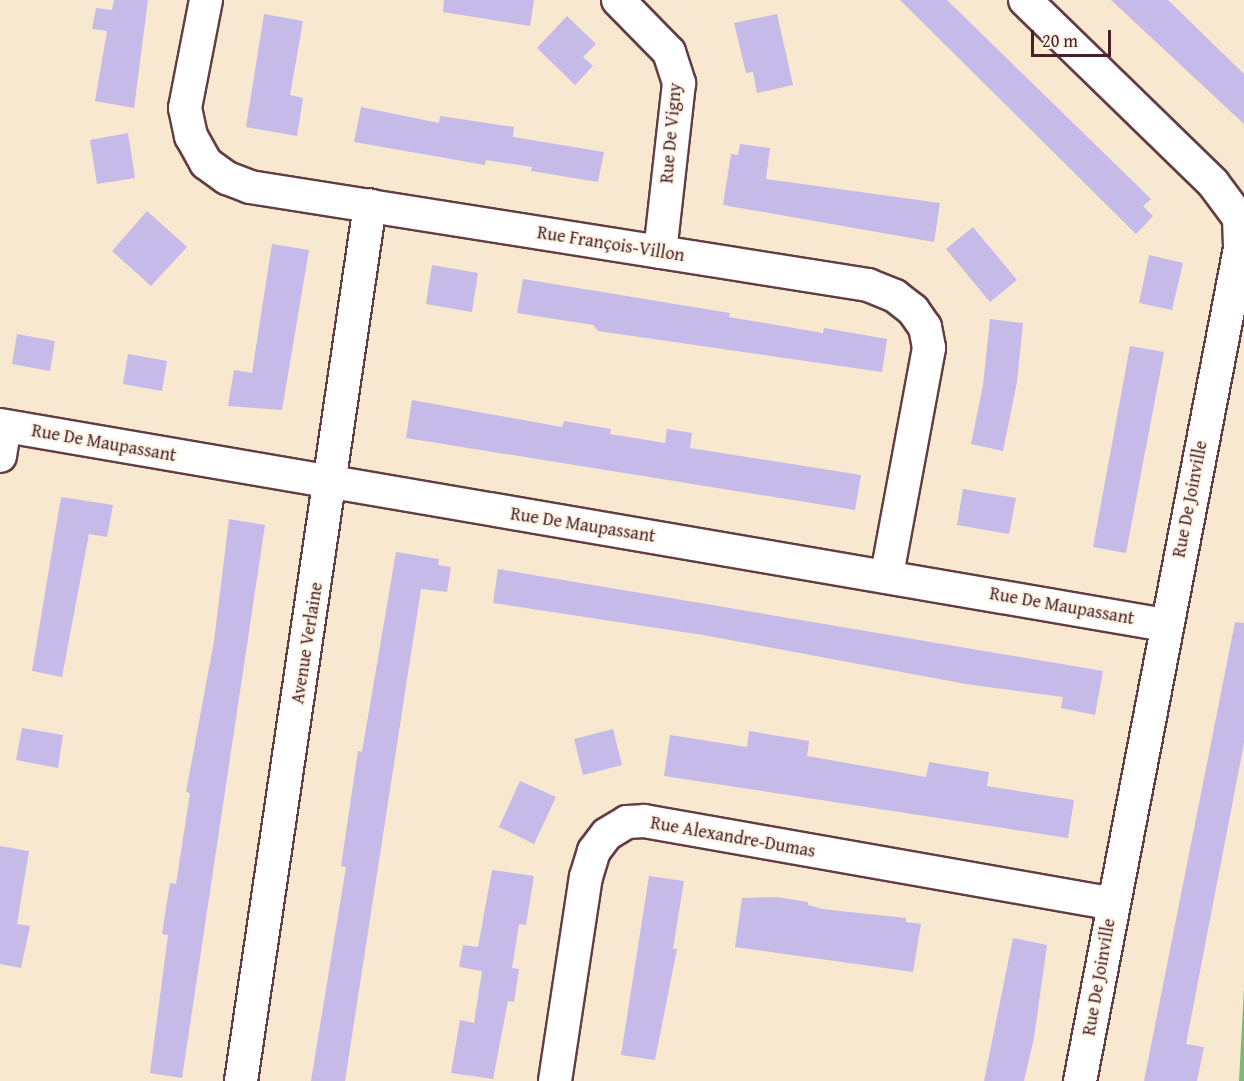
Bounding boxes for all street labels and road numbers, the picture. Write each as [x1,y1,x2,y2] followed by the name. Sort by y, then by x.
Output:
[656,82,686,184] street label: Rue De Vigny
[536,222,686,266] street label: Rue François-Villon
[30,420,178,466] street label: Rue De Maupassant
[1168,439,1212,559] street label: Rue De Joinville
[509,503,657,547] street label: Rue De Maupassant
[287,581,327,705] street label: Avenue Verlaine
[988,583,1136,629] street label: Rue De Maupassant
[649,812,817,862] street label: Rue Alexandre-Dumas
[1078,917,1120,1037] street label: Rue De Joinville

